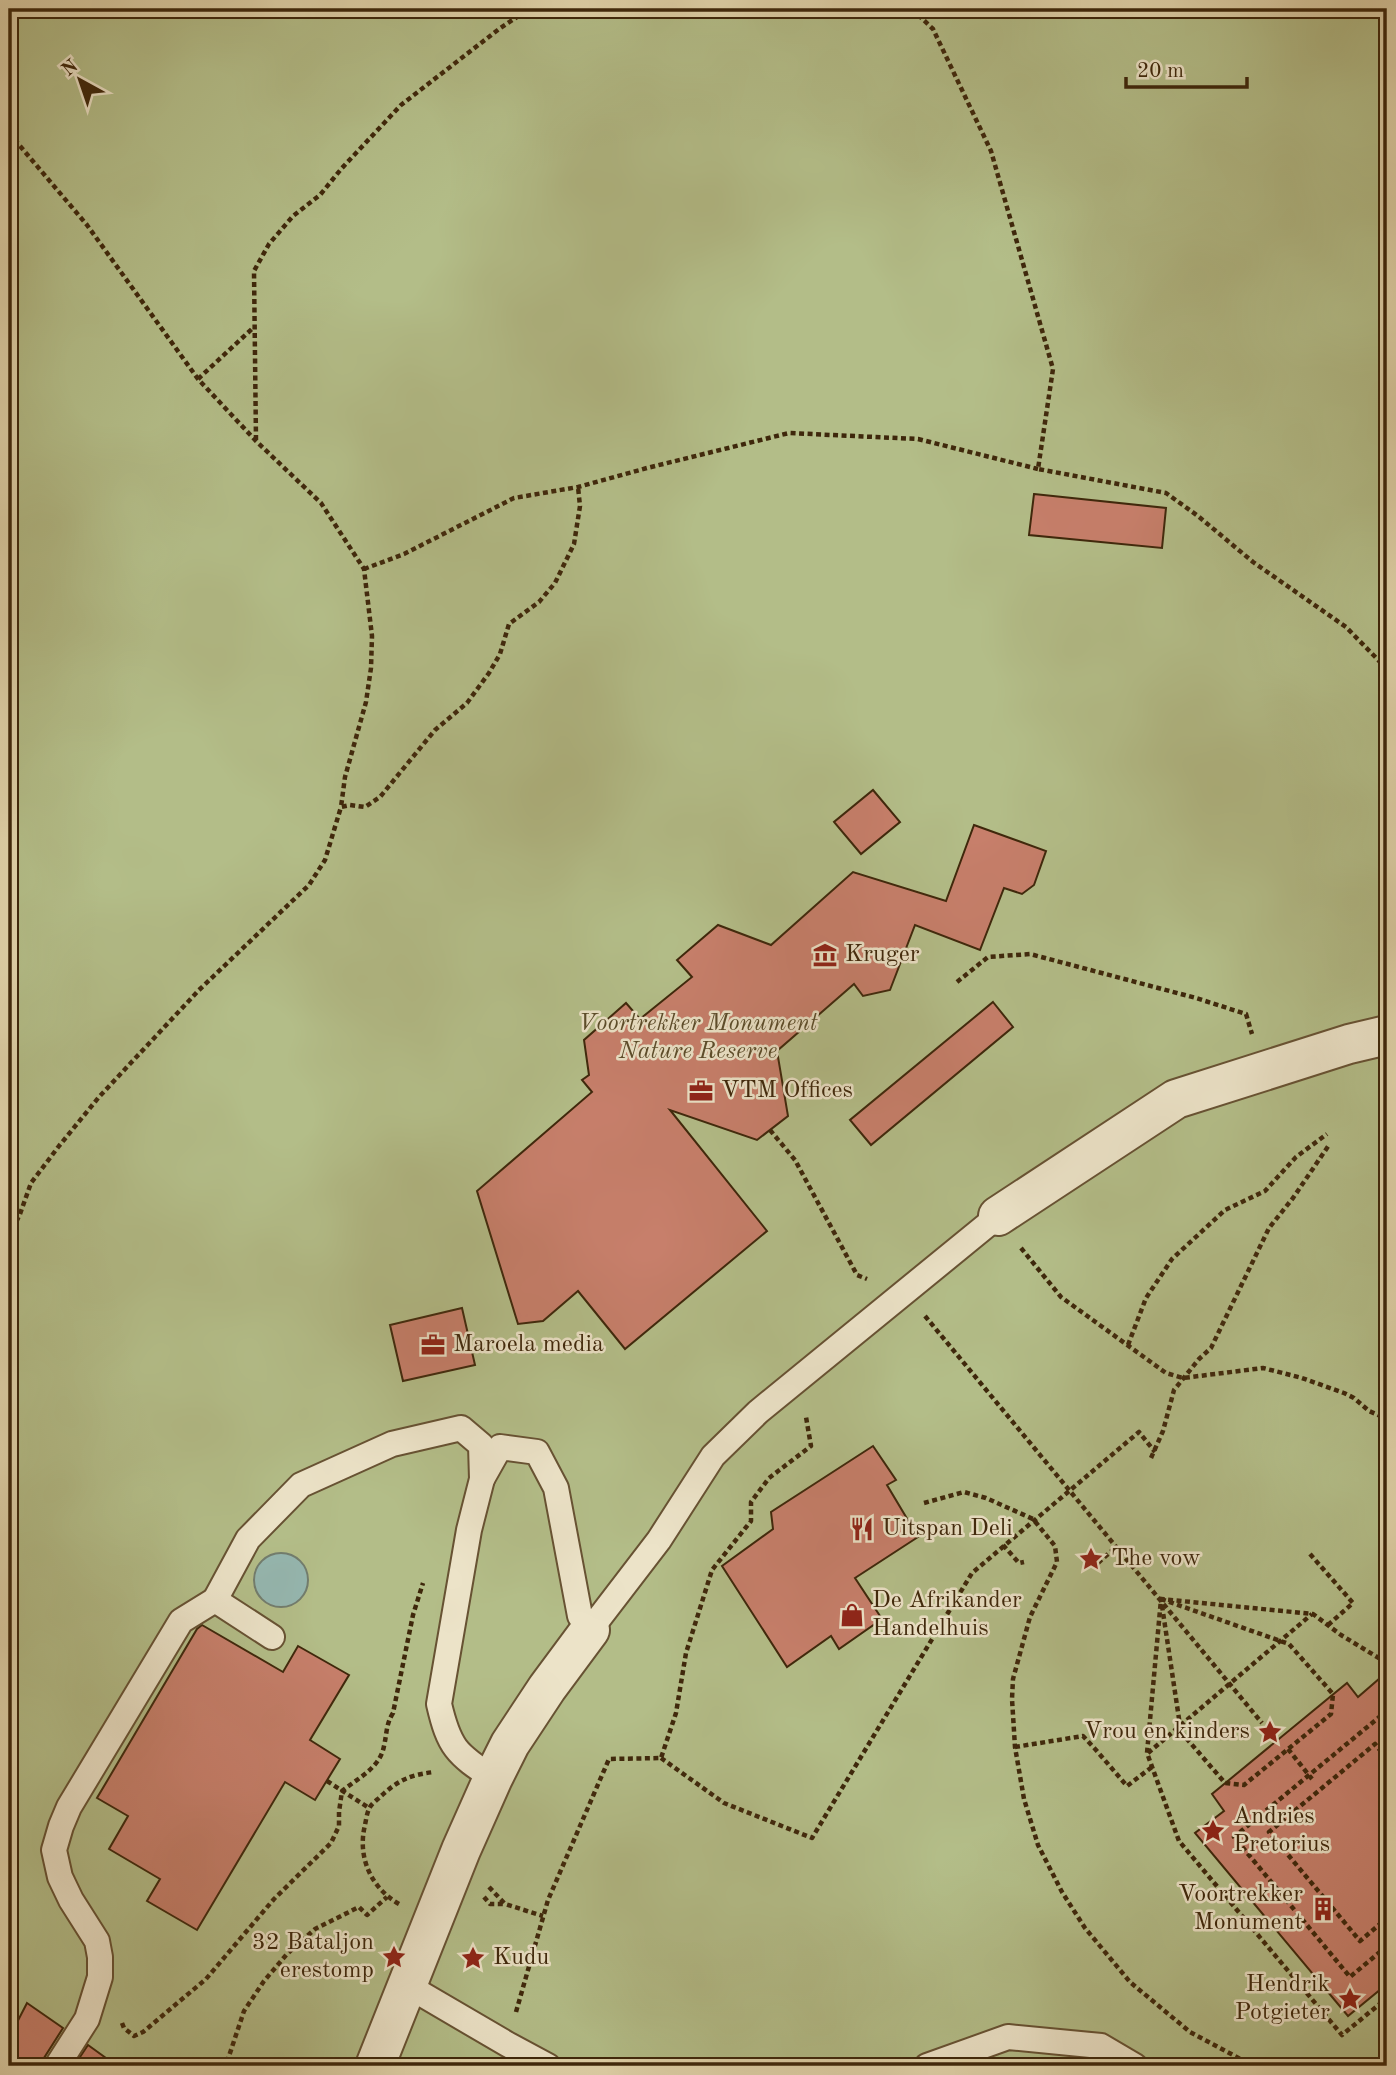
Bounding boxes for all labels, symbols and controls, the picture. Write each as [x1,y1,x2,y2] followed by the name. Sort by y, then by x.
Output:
[46,46,116,116] north arrow
[1126,46,1247,90] scale bar
[59,57,83,81] text: N
[1137,61,1184,82] text: 20 m
[811,941,839,969] museum icon: Kruger
[845,943,920,967] place label: Kruger
[578,1012,818,1064] park label: Voortrekker Monument Nature Reserve
[687,1077,715,1105] office icon: VTM Offices
[721,1079,853,1103] place label: VTM Offices
[419,1331,447,1359] office icon: Maroela media
[453,1333,604,1357] place label: Maroela media
[848,1515,876,1543] restaurant icon: Uitspan Deli
[882,1517,1013,1541] place label: Uitspan Deli
[1077,1545,1105,1573] place icon: The vow
[1111,1547,1201,1571] place label: The vow
[872,1589,1022,1641] place label: De Afrikander Handelhuis
[838,1601,866,1629] shop icon: De Afrikander Handelhuis
[1256,1718,1284,1746] place icon: Vrou en kinders
[1084,1720,1250,1744] place label: Vrou en kinders
[1233,1805,1330,1857] place label: Andries Pretorius
[1199,1817,1227,1845] place icon: Andries Pretorius
[1178,1883,1303,1935] place label: Voortrekker Monument
[1309,1895,1337,1923] building icon: Voortrekker Monument
[252,1931,374,1983] place label: 32 Bataljon erestomp
[380,1943,408,1971] place icon: 32 Bataljon erestomp
[459,1944,487,1972] place icon: Kudu
[493,1946,549,1970] place label: Kudu
[1235,1973,1330,2025] place label: Hendrik Potgieter
[1336,1985,1364,2013] place icon: Hendrik Potgieter

